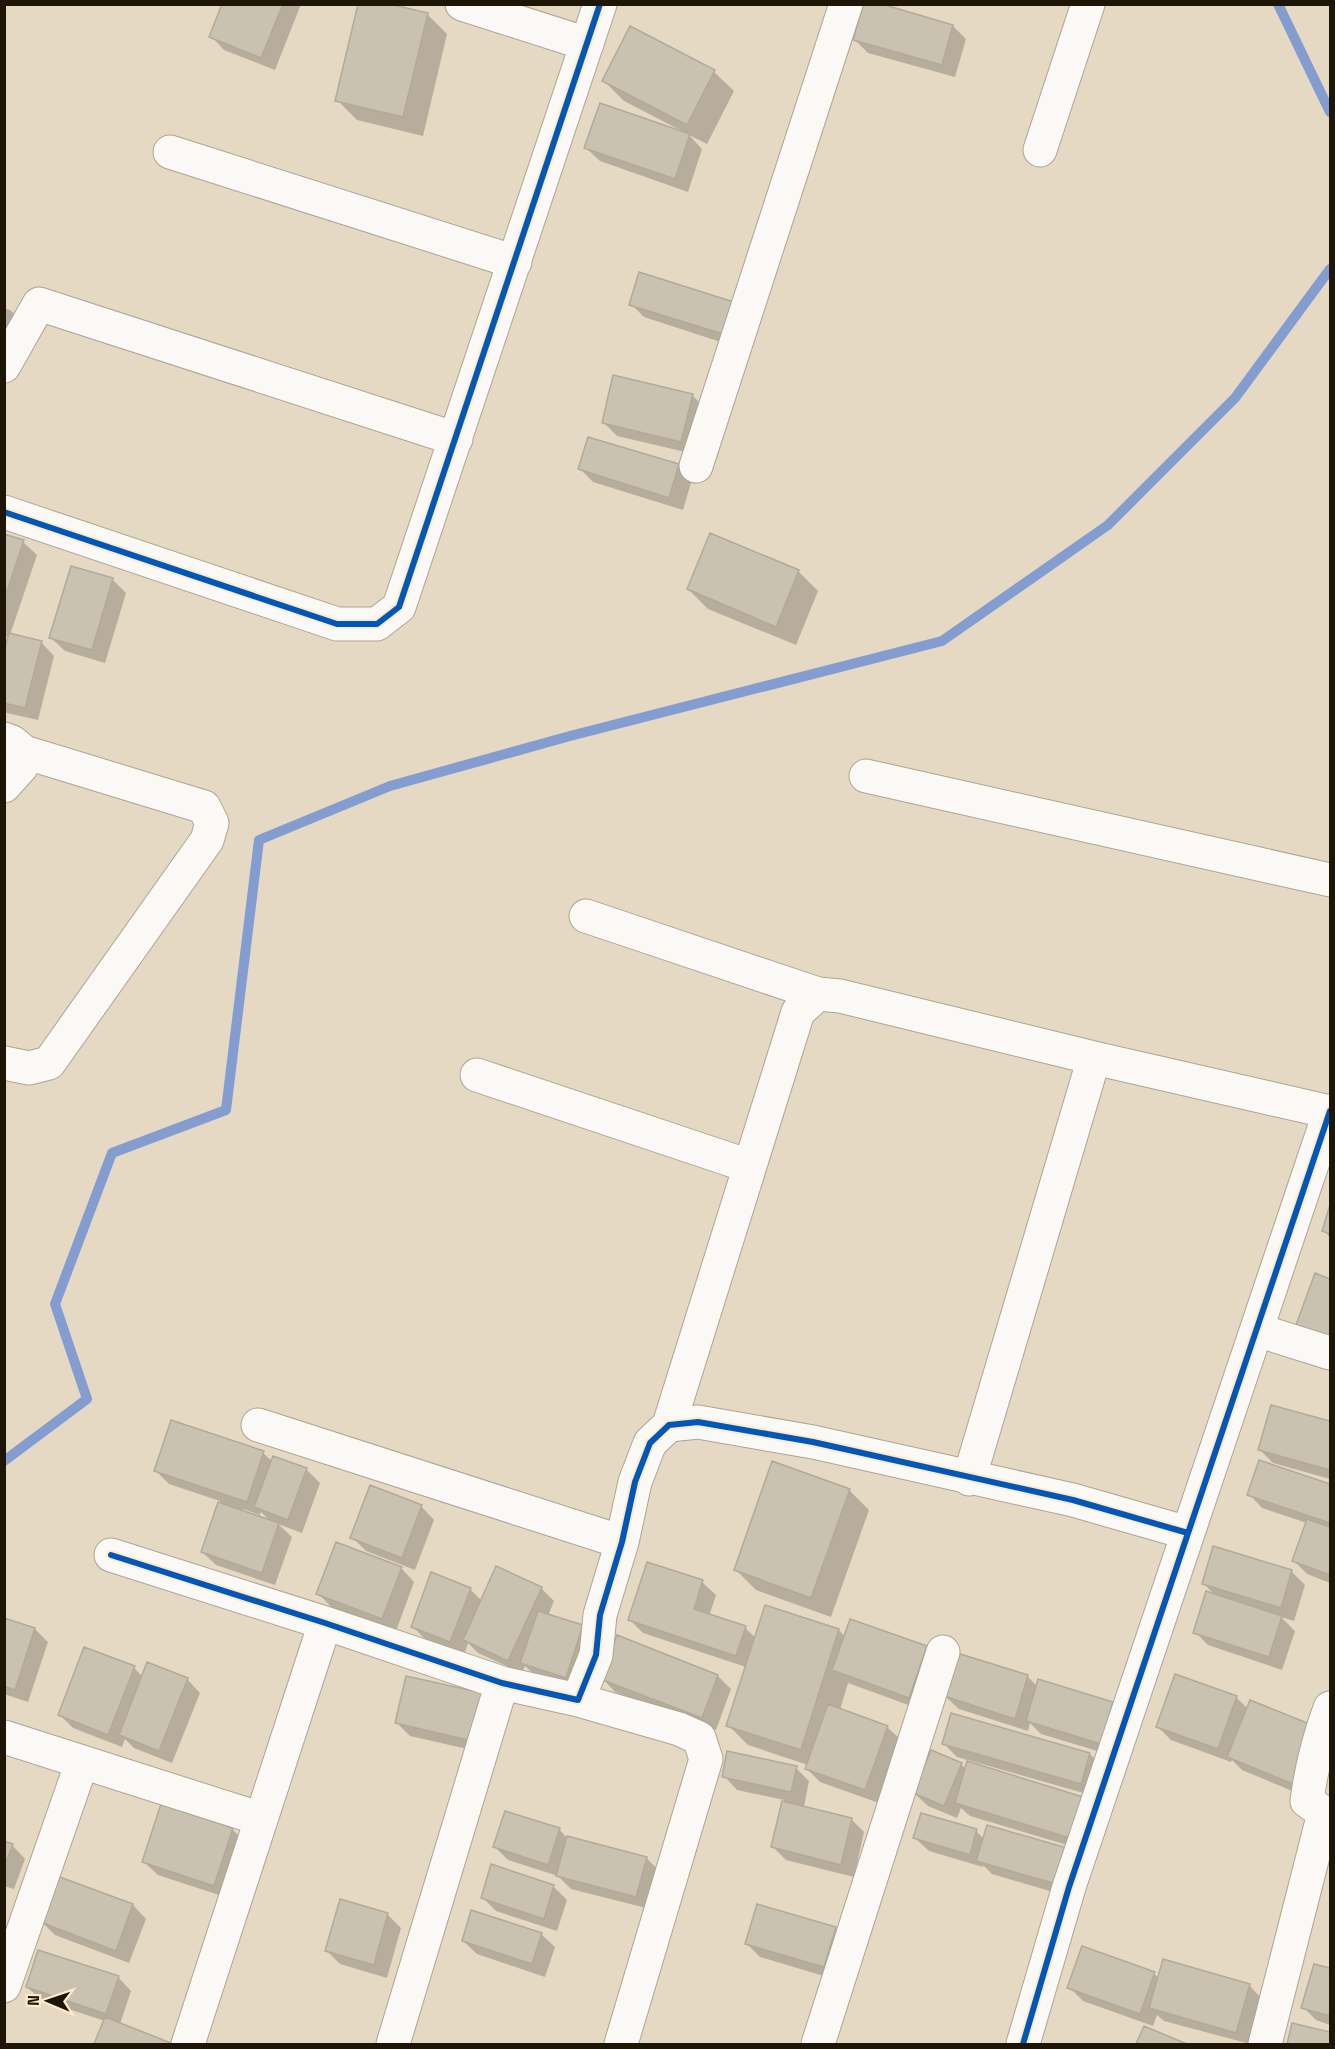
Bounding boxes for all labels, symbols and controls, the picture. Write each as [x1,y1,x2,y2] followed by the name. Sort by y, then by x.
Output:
[18,1971,78,2031] north arrow
[23,1995,44,2006] text: N

